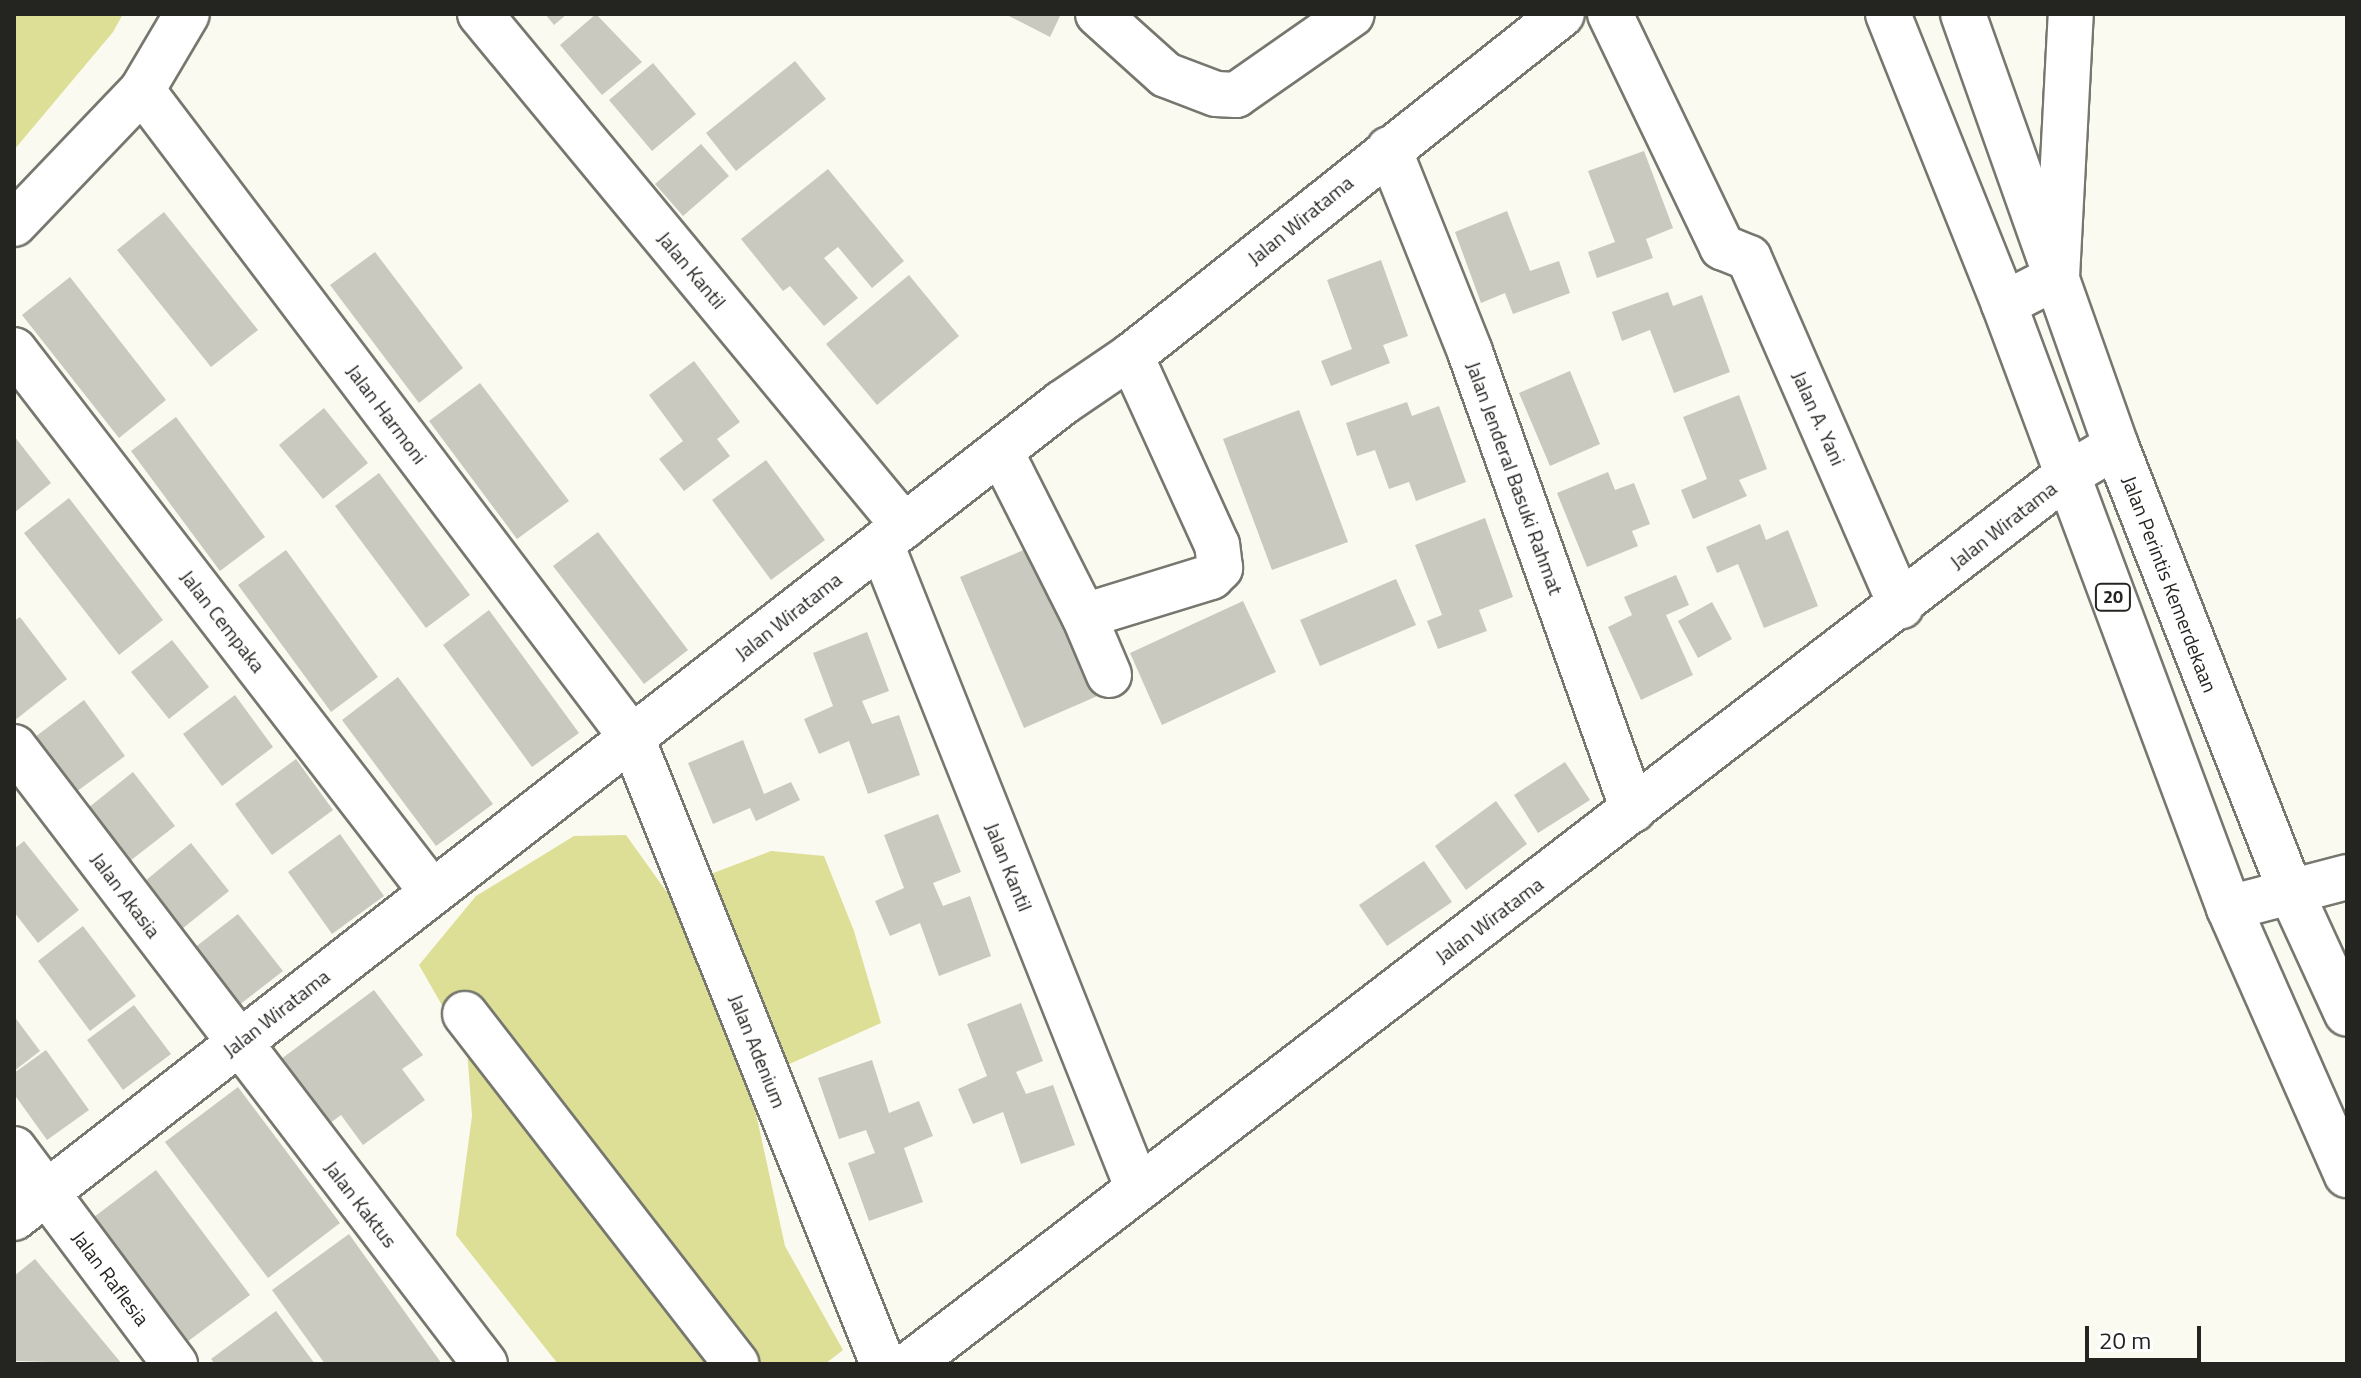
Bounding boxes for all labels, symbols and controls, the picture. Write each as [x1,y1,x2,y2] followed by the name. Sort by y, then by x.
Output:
[1243,170,1357,270] street label: Jalan Wiratama
[653,226,731,314] street label: Jalan Kantil
[1462,358,1568,598] street label: Jalan Jenderal Basuki Rahmat
[342,359,432,469] street label: Jalan Harmoni
[1788,367,1850,469] street label: Jalan A. Yani
[2118,472,2222,696] street label: Jalan Perintis Kemerdekaan
[1945,476,2061,574] street label: Jalan Wiratama
[176,565,270,677] street label: Jalan Cempaka
[730,567,846,665] street label: Jalan Wiratama
[2093,583,2133,611] road number: 20
[980,819,1038,915] street label: Jalan Kantil
[86,848,166,942] street label: Jalan Akasia
[1431,872,1547,968] street label: Jalan Wiratama
[218,964,334,1062] street label: Jalan Wiratama
[724,991,792,1111] street label: Jalan Adenium
[320,1156,402,1252] street label: Jalan Kaktus
[67,1226,155,1330] street label: Jalan Raflesia
[2089,1310,2205,1360] scale bar
[2099,1322,2151,1358] text: 20 m

